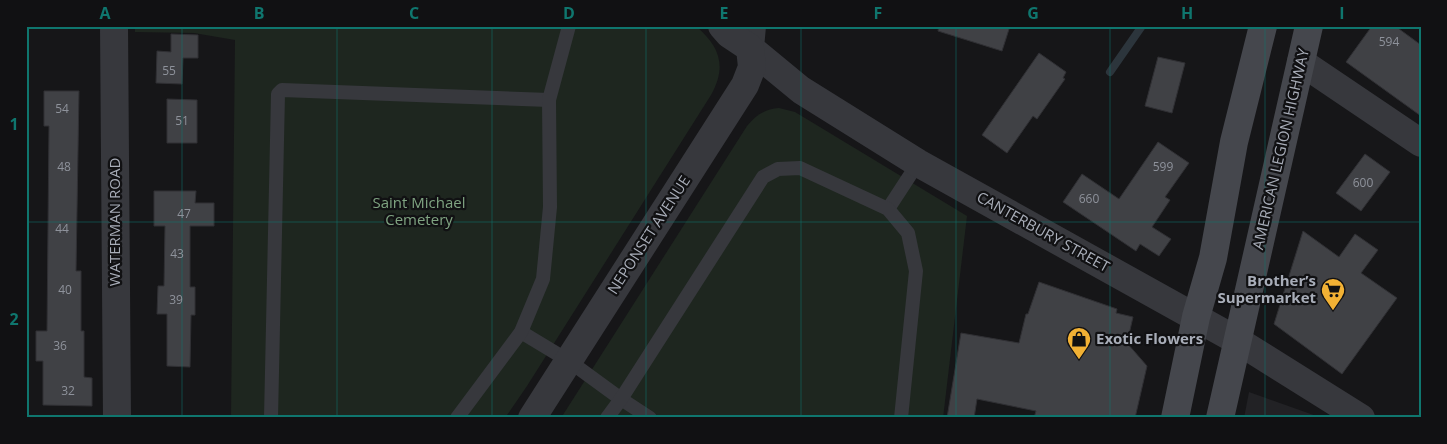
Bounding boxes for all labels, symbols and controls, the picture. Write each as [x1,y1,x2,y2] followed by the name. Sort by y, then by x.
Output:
[99,2,111,24] text: A
[254,2,264,24] text: B
[409,2,419,24] text: C
[563,2,575,24] text: D
[720,2,729,24] text: E
[874,2,882,24] text: F
[1027,2,1039,24] text: G
[1181,2,1193,24] text: H
[1339,2,1345,24] text: I
[1379,33,1399,50] house number: 594
[1247,46,1313,251] street label: AMERICAN LEGION HIGHWAY
[162,62,176,79] house number: 55
[55,100,69,117] house number: 54
[175,112,189,129] house number: 51
[9,113,19,135] text: 1
[57,158,71,175] house number: 48
[104,158,124,286] street label: WATERMAN ROAD
[1153,158,1173,175] house number: 599
[602,171,694,298] street label: NEPONSET AVENUE
[1353,174,1373,191] house number: 600
[974,186,1114,276] street label: CANTERBURY STREET
[1079,190,1099,207] house number: 660
[373,192,466,229] park label: Saint Michael Cemetery
[177,205,191,222] house number: 47
[55,220,69,237] house number: 44
[170,245,184,262] house number: 43
[1217,270,1316,307] place label: Brother’s Supermarket
[1320,277,1346,311] supermarket icon: Brother’s Supermarket
[58,281,72,298] house number: 40
[169,291,183,308] house number: 39
[9,308,19,330] text: 2
[1066,326,1092,360] shop icon: Exotic Flowers
[1096,328,1203,348] place label: Exotic Flowers
[53,337,67,354] house number: 36
[61,382,75,399] house number: 32

